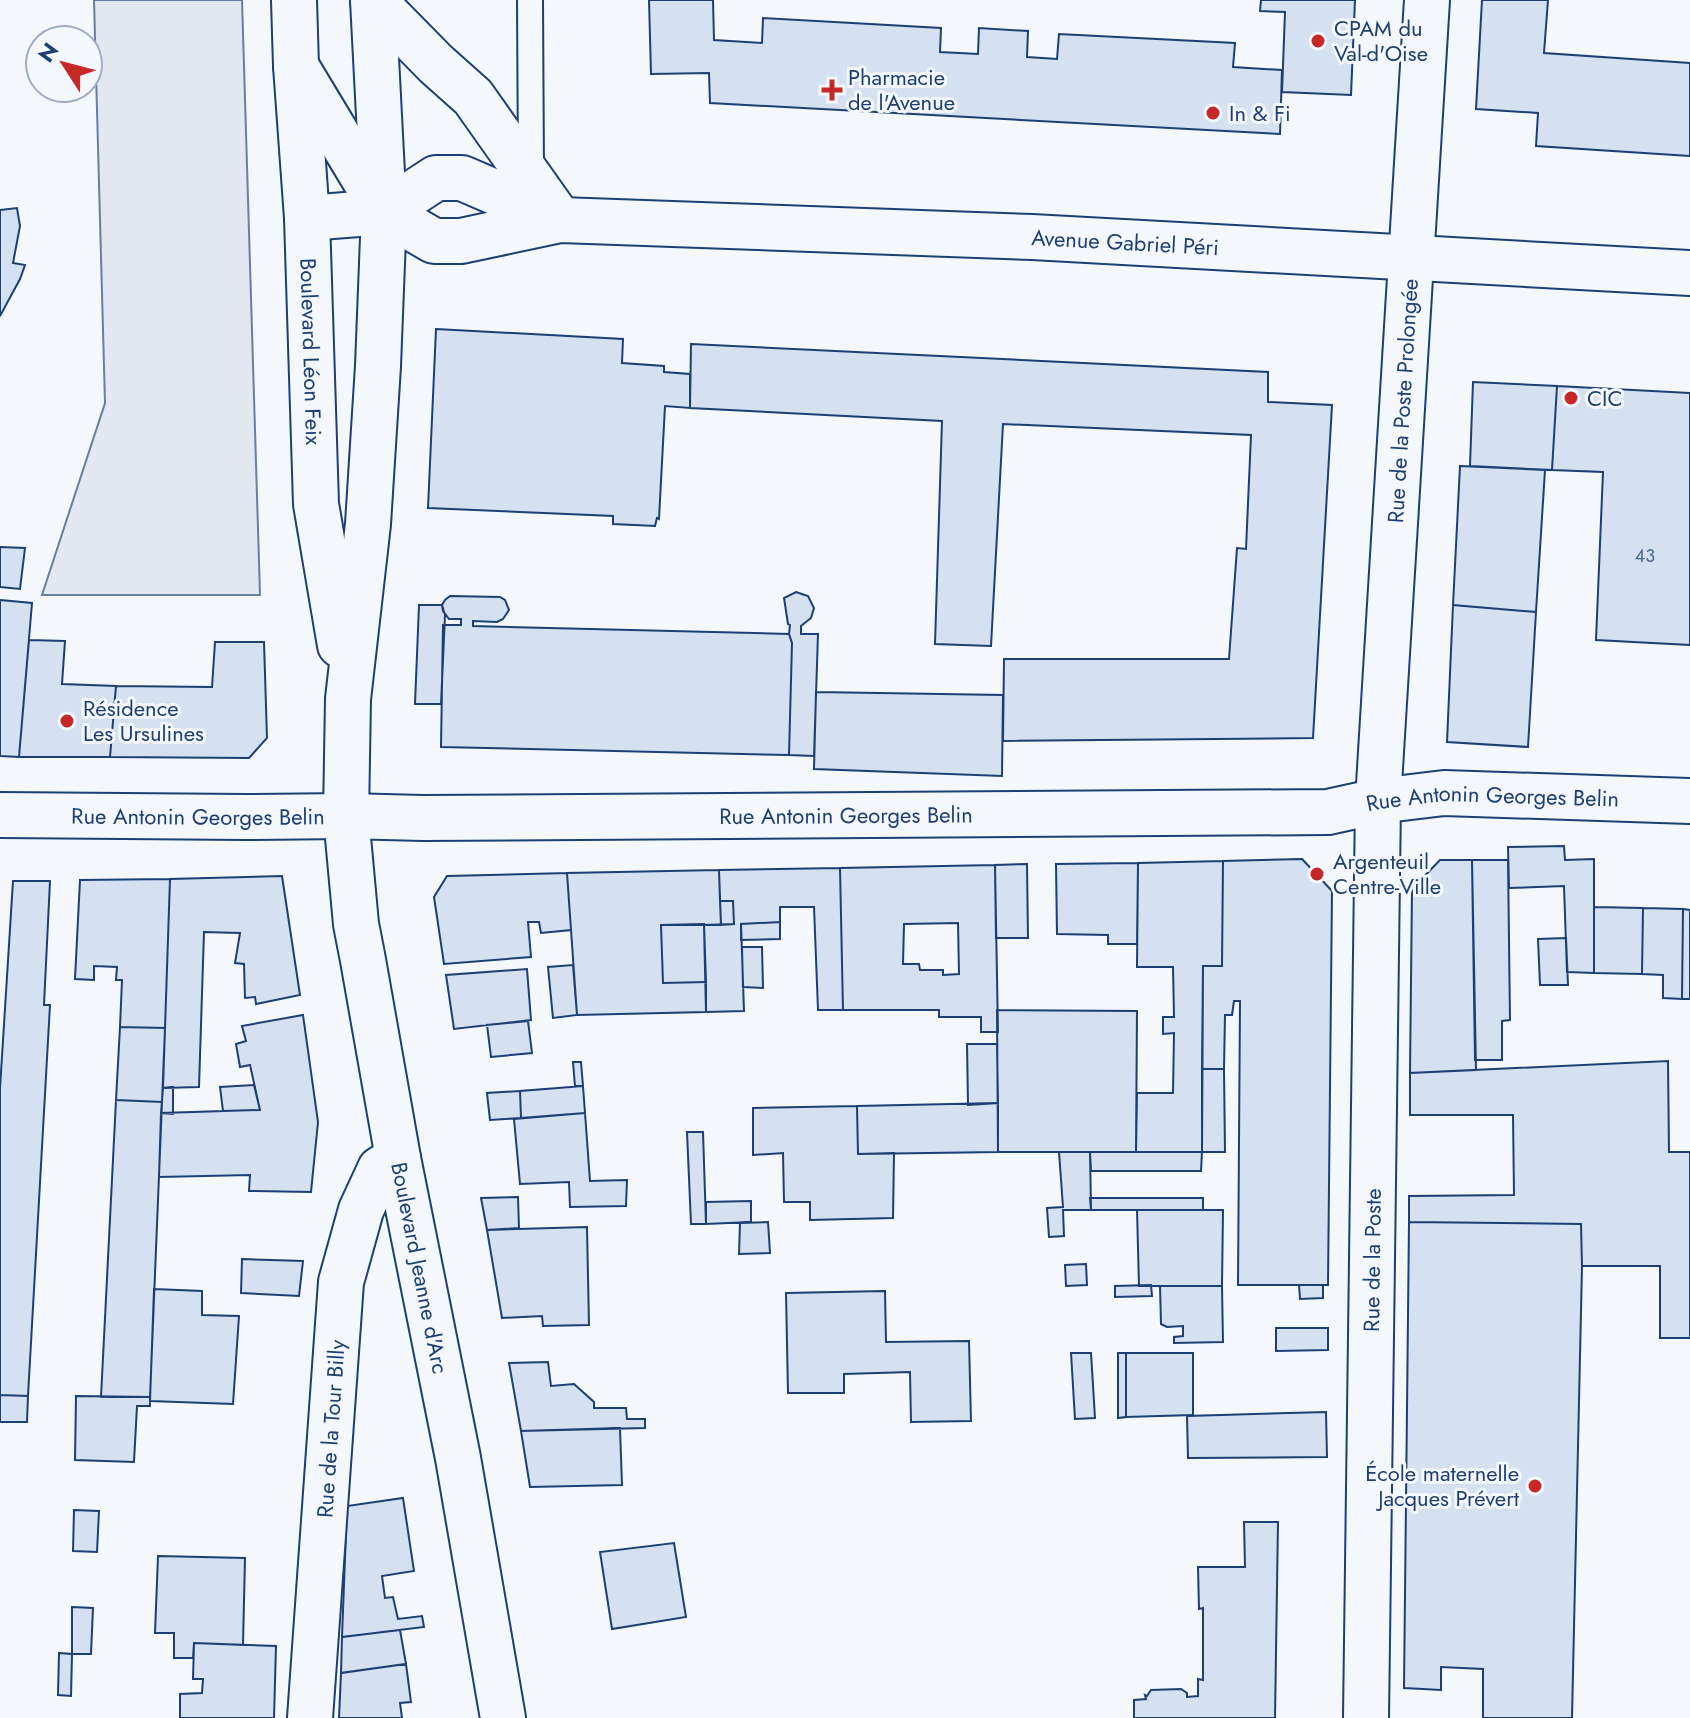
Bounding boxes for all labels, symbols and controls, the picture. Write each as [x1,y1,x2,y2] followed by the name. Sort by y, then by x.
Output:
[1334,12,1428,69] place label: CPAM du Val-d'Oise
[24,24,104,104] north arrow
[1309,32,1327,50] marker: CPAM du Val-d'Oise
[30,36,66,69] text: N
[848,61,955,118] place label: Pharmacie de l'Avenue
[823,81,841,99] marker: Pharmacie de l'Avenue
[1229,97,1291,129] place label: In & Fi
[1204,104,1222,122] marker: In & Fi
[1030,221,1220,263] street label: Avenue Gabriel Péri
[292,258,330,446] street label: Boulevard Léon Feix
[1379,278,1426,524] street label: Rue de la Poste Prolongée
[1587,382,1623,414] place label: CIC
[1562,389,1580,407] marker: CIC
[1635,543,1655,569] house number: 43
[83,692,204,749] place label: Résidence Les Ursulines
[58,712,76,730] marker: Résidence Les Ursulines
[1363,777,1620,819] street label: Rue Antonin Georges Belin
[719,798,973,832] street label: Rue Antonin Georges Belin
[71,800,325,833] street label: Rue Antonin Georges Belin
[1333,845,1441,902] place label: Argenteuil Centre-Ville
[1308,865,1326,883] marker: Argenteuil Centre-Ville
[383,1159,457,1376] street label: Boulevard Jeanne d'Arc
[1355,1188,1389,1332] street label: Rue de la Poste
[308,1338,353,1519] street label: Rue de la Tour Billy
[1365,1457,1520,1514] place label: École maternelle Jacques Prévert
[1526,1477,1544,1495] marker: École maternelle Jacques Prévert

